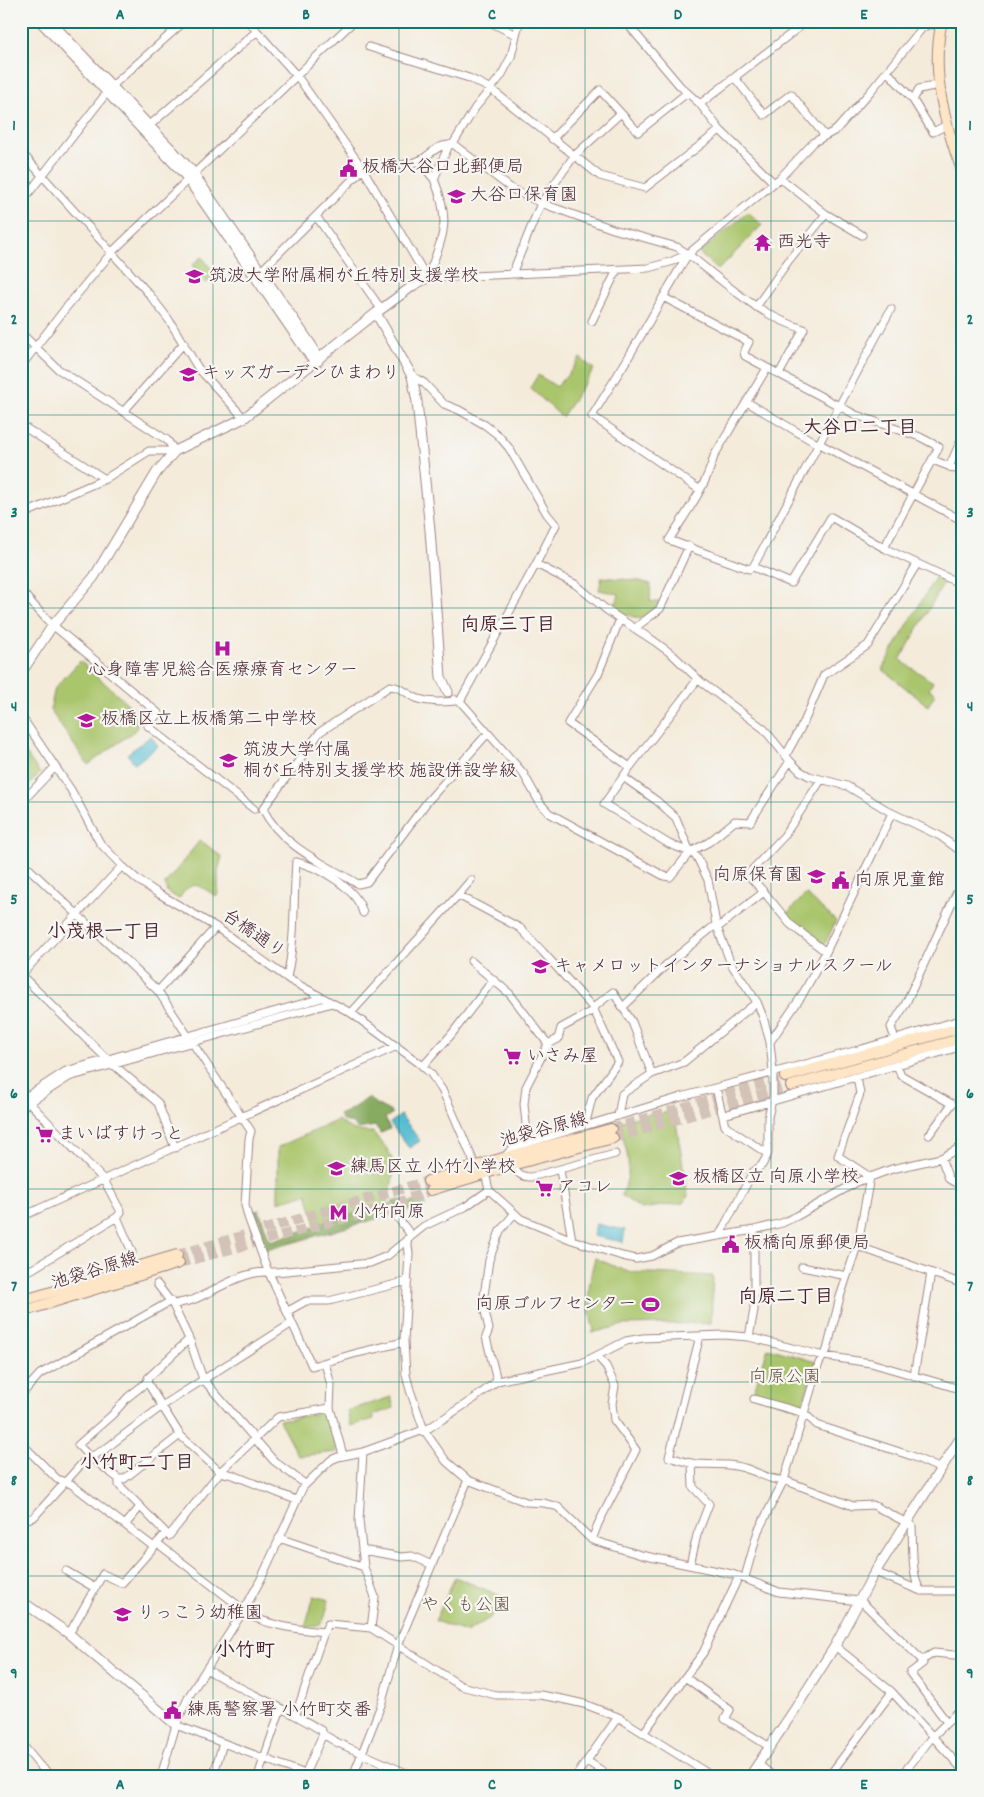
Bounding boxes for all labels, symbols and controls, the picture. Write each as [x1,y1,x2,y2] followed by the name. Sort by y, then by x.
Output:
[116,4,125,27] text: A
[302,4,310,27] text: B
[488,4,496,27] text: C
[674,4,683,27] text: D
[860,4,868,27] text: E
[12,115,16,138] text: 1
[968,115,972,138] text: 1
[362,156,524,181] place label: 板橋大谷口北郵便局
[338,158,358,178] public building icon: 板橋大谷口北郵便局
[470,184,578,209] place label: 大谷口保育園
[446,186,466,206] school or university icon: 大谷口保育園
[777,231,831,256] place label: 西光寺
[753,233,773,253] temple icon: 西光寺
[209,265,479,290] place label: 筑波大学附属桐が丘特別支援学校
[185,267,205,287] school or university icon: 筑波大学附属桐が丘特別支援学校
[11,309,18,332] text: 2
[967,309,974,332] text: 2
[202,362,400,387] place label: キッズガーデンひまわり
[178,364,198,384] school or university icon: キッズガーデンひまわり
[803,416,917,443] district label: 大谷口二丁目
[10,502,18,525] text: 3
[966,502,974,525] text: 3
[460,613,556,640] district label: 向原三丁目
[213,638,233,658] hospital icon: 心身障害児総合医療療育センター
[88,659,358,684] place label: 心身障害児総合医療療育センター
[11,696,17,719] text: 4
[967,696,973,719] text: 4
[101,708,317,733] place label: 板橋区立上板橋第二中学校
[77,710,97,730] school or university icon: 板橋区立上板橋第二中学校
[243,739,517,785] place label: 筑波大学付属 桐が丘特別支援学校 施設併設学級
[219,751,239,771] school or university icon: 筑波大学付属 桐が丘特別支援学校 施設併設学級
[713,864,803,889] place label: 向原保育園
[807,866,827,886] school or university icon: 向原保育園
[855,869,945,894] place label: 向原児童館
[831,871,851,891] public building icon: 向原児童館
[10,889,18,912] text: 5
[966,889,974,912] text: 5
[216,904,290,966] street label: 台橋通り
[47,920,161,947] district label: 小茂根一丁目
[554,955,892,980] place label: キャメロットインターナショナルスクール
[530,957,550,977] school or university icon: キャメロットインターナショナルスクール
[527,1045,598,1070] place label: いさみ屋
[503,1047,523,1067] supermarket icon: いさみ屋
[10,1083,18,1106] text: 6
[966,1083,974,1106] text: 6
[497,1107,591,1155] street label: 池袋谷原線
[58,1123,184,1148] place label: まいばすけっと
[34,1125,54,1145] supermarket icon: まいばすけっと
[350,1156,516,1181] place label: 練馬区立 小竹小学校
[326,1158,346,1178] school or university icon: 練馬区立 小竹小学校
[693,1166,859,1191] place label: 板橋区立 向原小学校
[669,1168,689,1188] school or university icon: 板橋区立 向原小学校
[558,1176,612,1201] place label: アコレ
[534,1178,554,1198] supermarket icon: アコレ
[353,1201,425,1226] place label: 小竹向原
[329,1203,349,1223] metro station icon: 小竹向原
[744,1232,870,1257] place label: 板橋向原郵便局
[720,1234,740,1254] public building icon: 板橋向原郵便局
[48,1247,142,1297] street label: 池袋谷原線
[11,1276,17,1299] text: 7
[967,1276,973,1299] text: 7
[738,1285,834,1312] district label: 向原二丁目
[475,1293,636,1318] place label: 向原ゴルフセンター
[640,1295,660,1315] sports icon: 向原ゴルフセンター
[749,1366,821,1391] park label: 向原公園
[80,1451,194,1478] district label: 小竹町二丁目
[11,1470,18,1493] text: 8
[967,1470,974,1493] text: 8
[421,1594,511,1619] park label: やくも公園
[137,1602,263,1627] place label: りっこう幼稚園
[113,1604,133,1624] school or university icon: りっこう幼稚園
[215,1638,275,1666] district label: 小竹町
[10,1663,18,1686] text: 9
[966,1663,974,1686] text: 9
[187,1699,371,1724] place label: 練馬警察署 小竹町交番
[163,1701,183,1721] public building icon: 練馬警察署 小竹町交番
[116,1774,125,1797] text: A
[302,1774,310,1797] text: B
[488,1774,496,1797] text: C
[674,1774,683,1797] text: D
[860,1774,868,1797] text: E

